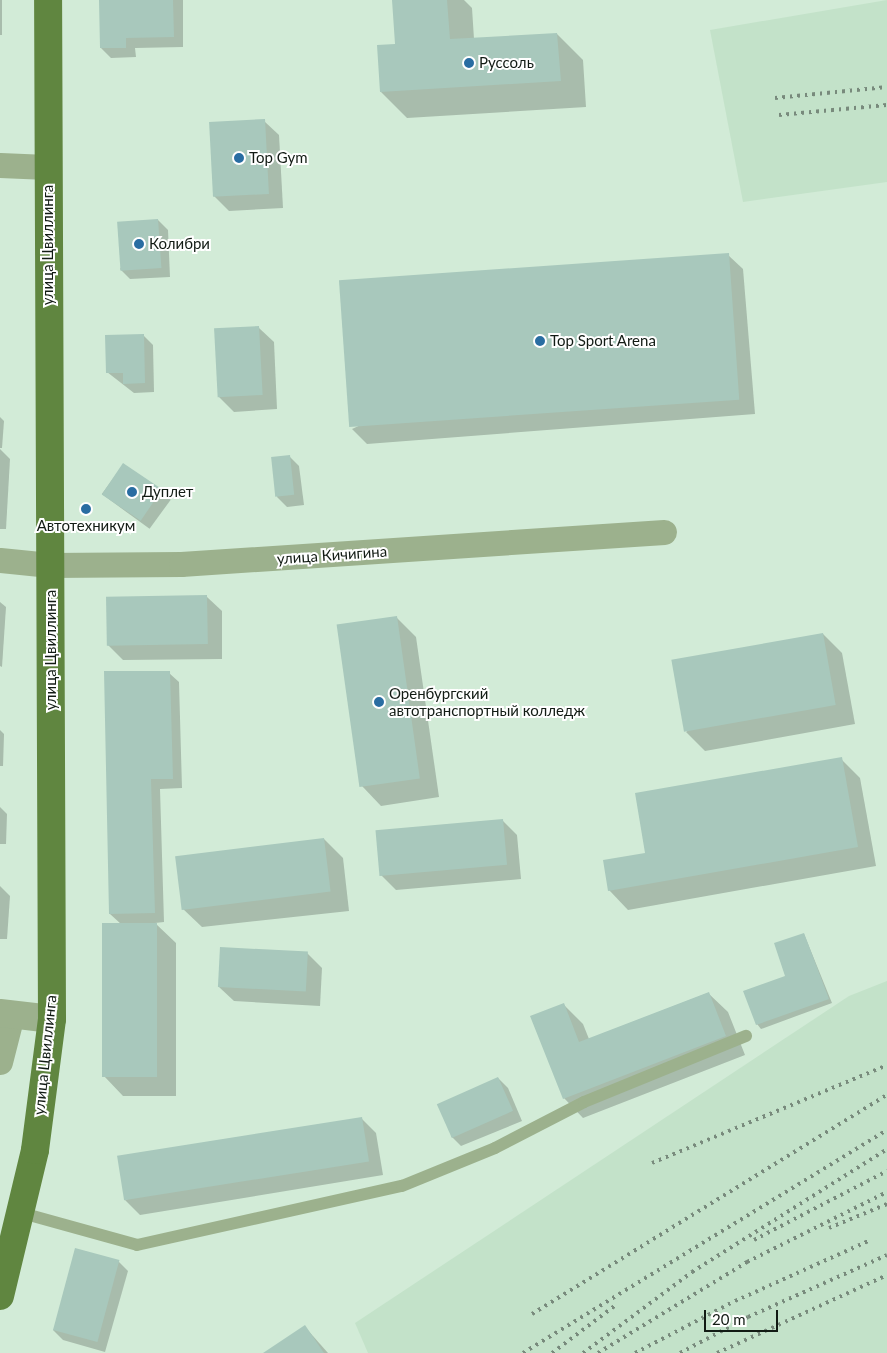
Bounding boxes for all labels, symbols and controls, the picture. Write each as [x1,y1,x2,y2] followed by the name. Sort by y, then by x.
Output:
[479,54,534,72] place label: Руссоль
[463,57,475,69] marker: Руссоль
[249,149,308,167] place label: Top Gym
[233,152,245,164] marker: Top Gym
[39,185,57,305] street label: улица Цвиллинга
[149,235,210,253] place label: Колибри
[133,238,145,250] marker: Колибри
[550,332,656,350] place label: Top Sport Arena
[534,335,546,347] marker: Top Sport Arena
[142,483,193,501] place label: Дуплет
[126,486,138,498] marker: Дуплет
[80,503,92,515] marker: Автотехникум
[37,517,135,535] place label: Автотехникум
[276,542,388,568] street label: улица Кичигина
[42,590,60,710] street label: улица Цвиллинга
[389,684,585,719] place label: Оренбургский автотранспортный колледж
[373,696,385,708] marker: Оренбургский автотранспортный колледж
[30,994,60,1116] street label: улица Цвиллинга
[707,1300,781,1332] scale bar
[712,1310,746,1328] text: 20 m

